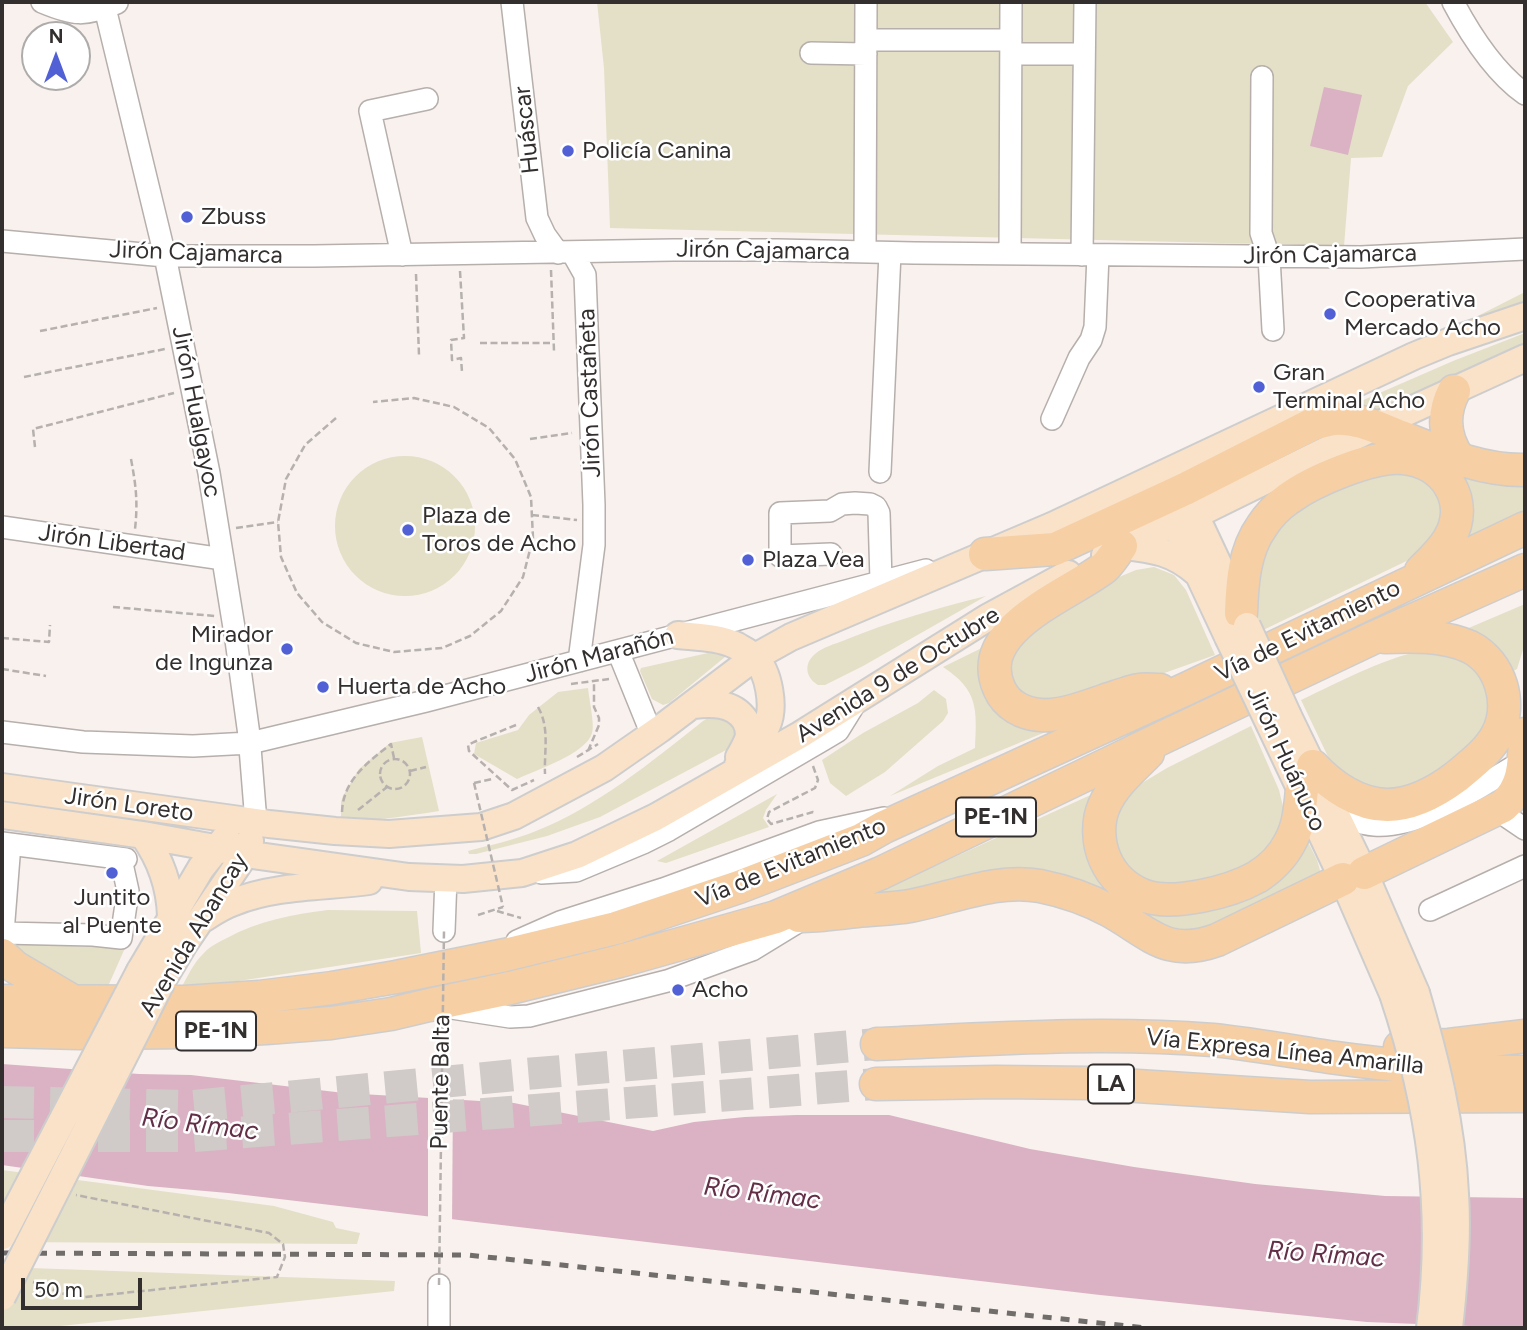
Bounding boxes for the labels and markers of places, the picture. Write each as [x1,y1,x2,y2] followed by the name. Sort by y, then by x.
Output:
[582,137,731,165] place label: Policía Canina
[560,143,576,159] marker: Policía Canina
[201,203,266,231] place label: Zbuss
[179,209,195,225] marker: Zbuss
[1344,286,1501,342] place label: Cooperativa Mercado Acho
[1322,306,1338,322] marker: Cooperativa Mercado Acho
[1273,359,1425,415] place label: Gran Terminal Acho
[1251,379,1267,395] marker: Gran Terminal Acho
[422,502,576,558] place label: Plaza de Toros de Acho
[400,522,416,538] marker: Plaza de Toros de Acho
[762,546,864,574] place label: Plaza Vea
[740,552,756,568] marker: Plaza Vea
[155,621,273,677] place label: Mirador de Ingunza
[279,641,295,657] marker: Mirador de Ingunza
[337,673,506,701] place label: Huerta de Acho
[315,679,331,695] marker: Huerta de Acho
[104,865,120,881] marker: Juntito al Puente
[62,884,162,940] place label: Juntito al Puente
[692,976,748,1004] place label: Acho
[670,982,686,998] marker: Acho

